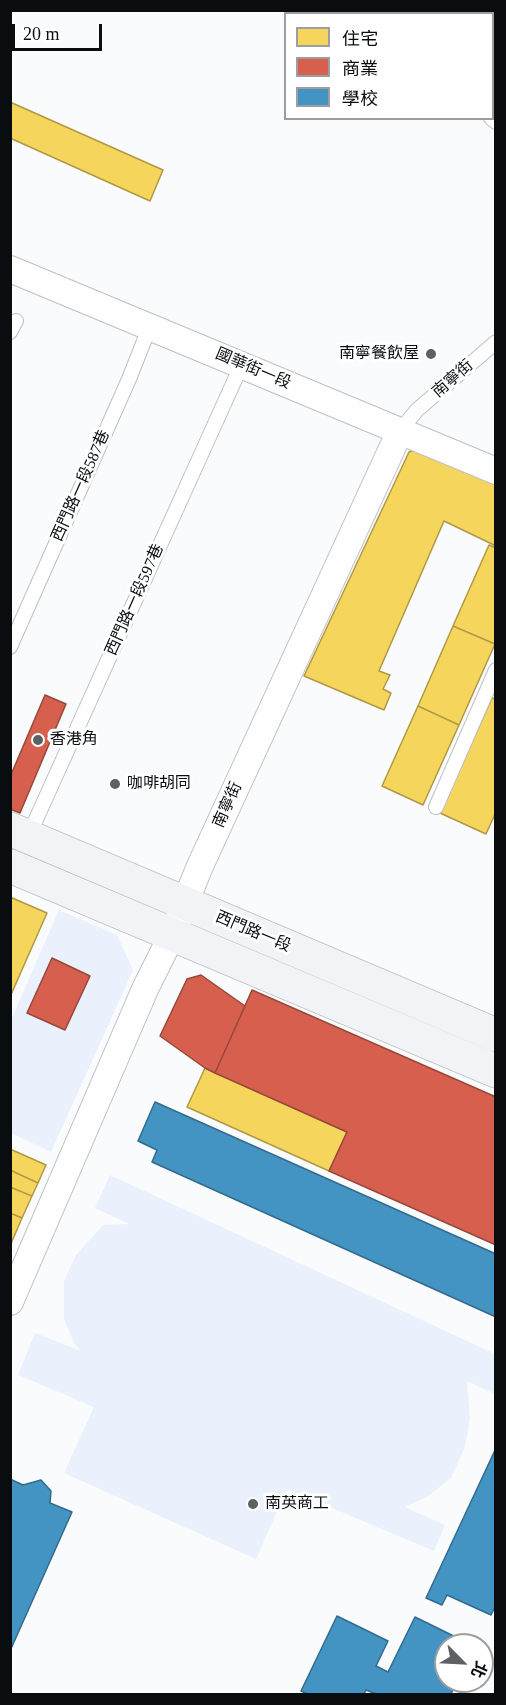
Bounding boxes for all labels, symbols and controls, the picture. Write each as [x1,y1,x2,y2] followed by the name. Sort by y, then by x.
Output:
[15,12,105,50] scale bar
[284,12,494,120] legend
[23,24,60,44] text: 20 m
[342,29,378,49] text: 住宅
[342,59,378,79] text: 商業
[342,89,378,109] text: 學校
[339,344,419,364] place label: 南寧餐飲屋
[212,345,294,393] street label: 國華街一段
[424,347,438,361] marker: 南寧餐飲屋
[429,356,477,402] street label: 南寧街
[48,427,114,545] street label: 西門路一段587巷
[102,541,168,659] street label: 西門路一段597巷
[50,730,98,750] place label: 香港角
[31,733,45,747] marker: 香港角
[127,774,191,794] place label: 咖啡胡同
[108,777,122,791] marker: 咖啡胡同
[209,779,247,831] street label: 南寧街
[212,908,294,956] street label: 西門路一段
[265,1494,329,1514] place label: 南英商工
[246,1497,260,1511] marker: 南英商工
[434,1633,494,1693] north arrow
[468,1659,490,1680] text: 北

